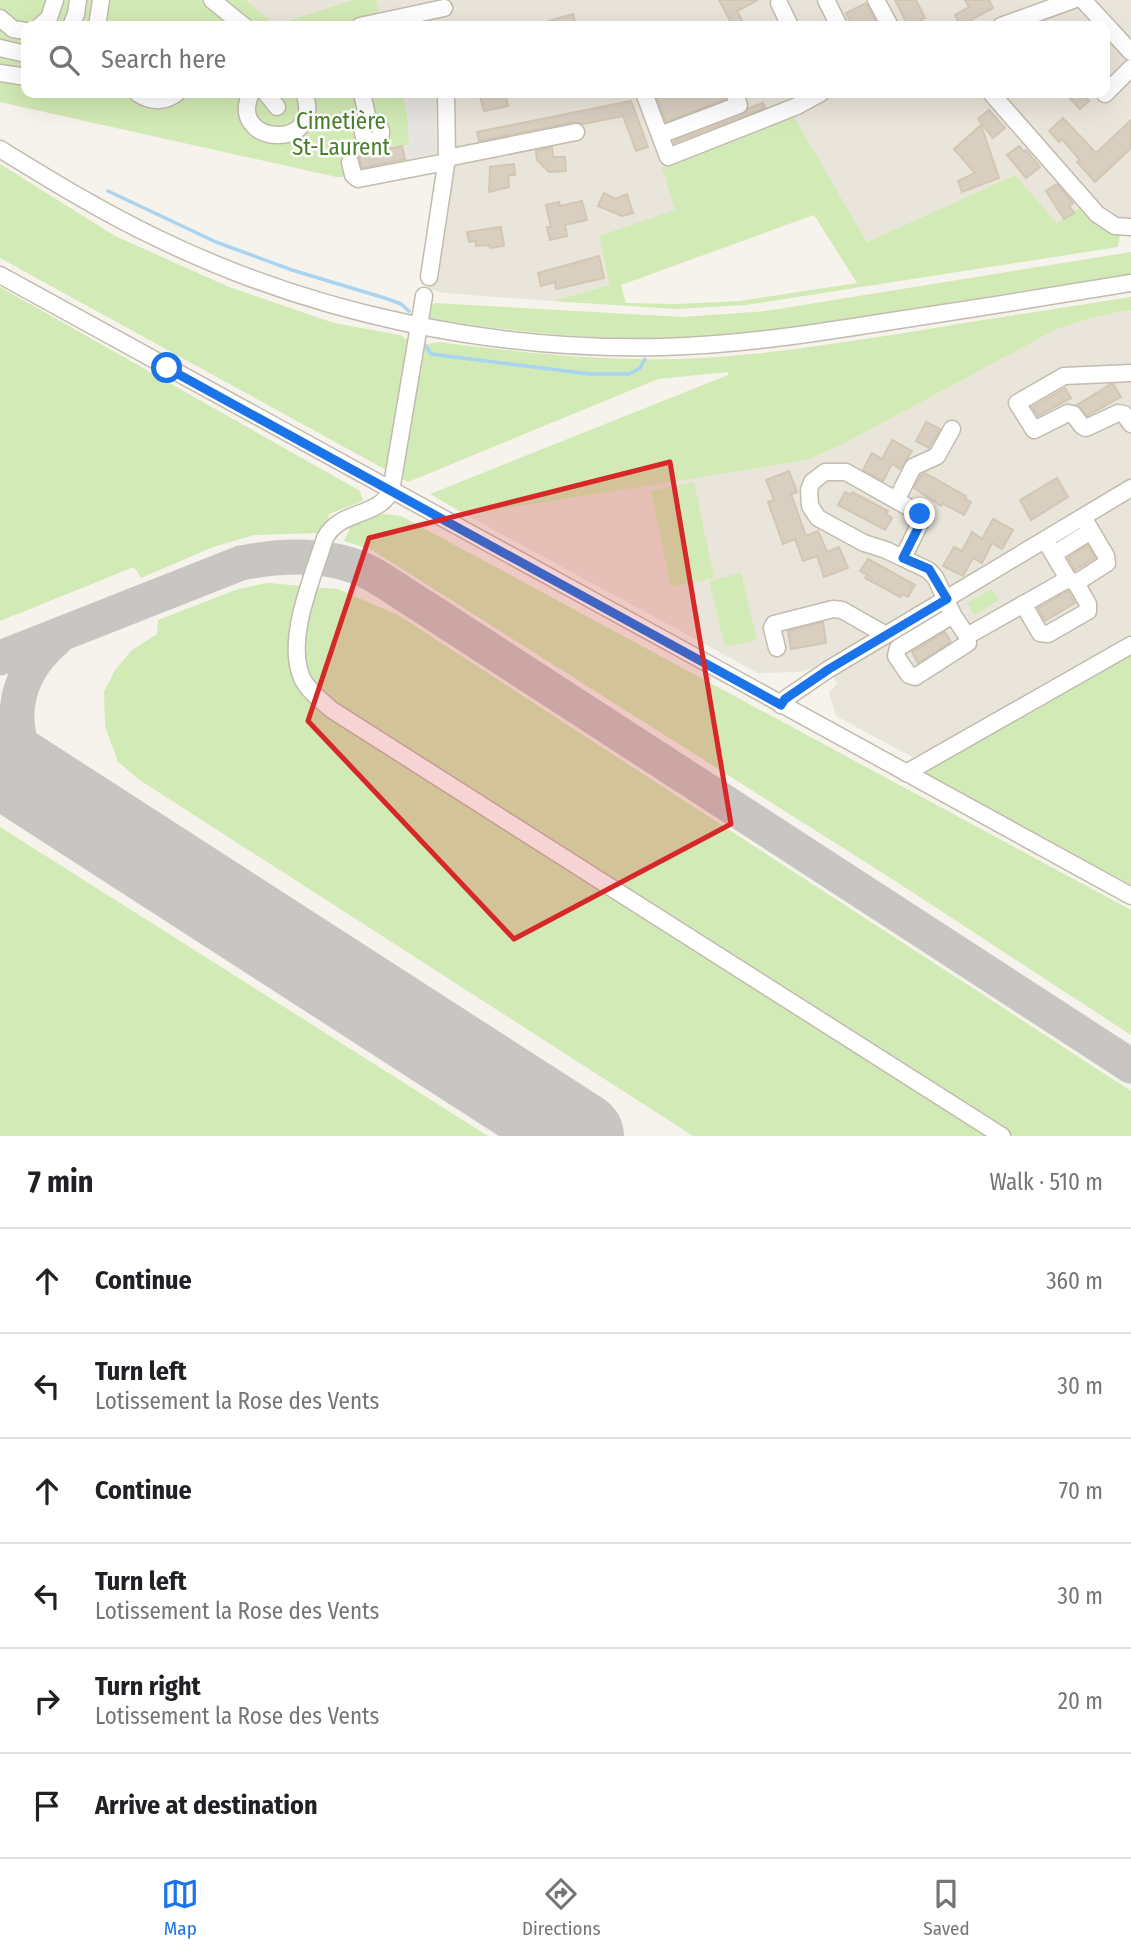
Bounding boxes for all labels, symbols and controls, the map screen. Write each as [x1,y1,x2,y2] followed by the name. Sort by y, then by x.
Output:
[21,21,1110,98] search box
[45,41,83,79] icon: search
[101,44,226,75] text: Search here
[292,107,391,161] park label: Cimetière St-Laurent
[151,352,182,383] route start
[904,498,935,529] route end
[28,1164,93,1200] text: 7 min
[989,1168,1103,1196] text: Walk · 510 m
[28,1262,66,1300] icon: ahead
[95,1265,192,1296] text: Continue
[1046,1267,1103,1295] text: 360 m
[95,1356,187,1387] text: Turn left
[28,1367,66,1405] icon: left
[1058,1372,1103,1400] text: 30 m
[95,1387,379,1415] text: Lotissement la Rose des Vents
[28,1472,66,1510] icon: ahead
[95,1475,192,1506] text: Continue
[1059,1477,1103,1505] text: 70 m
[95,1566,187,1597] text: Turn left
[28,1577,66,1615] icon: left
[1058,1582,1103,1610] text: 30 m
[95,1597,379,1625] text: Lotissement la Rose des Vents
[95,1671,201,1702] text: Turn right
[28,1682,66,1720] icon: right
[1058,1687,1103,1715] text: 20 m
[95,1702,379,1730] text: Lotissement la Rose des Vents
[28,1787,66,1825] icon: arrive
[95,1790,318,1821] text: Arrive at destination
[161,1875,199,1940] tab: Map
[522,1875,601,1940] tab: Directions
[923,1875,970,1940] tab: Saved

